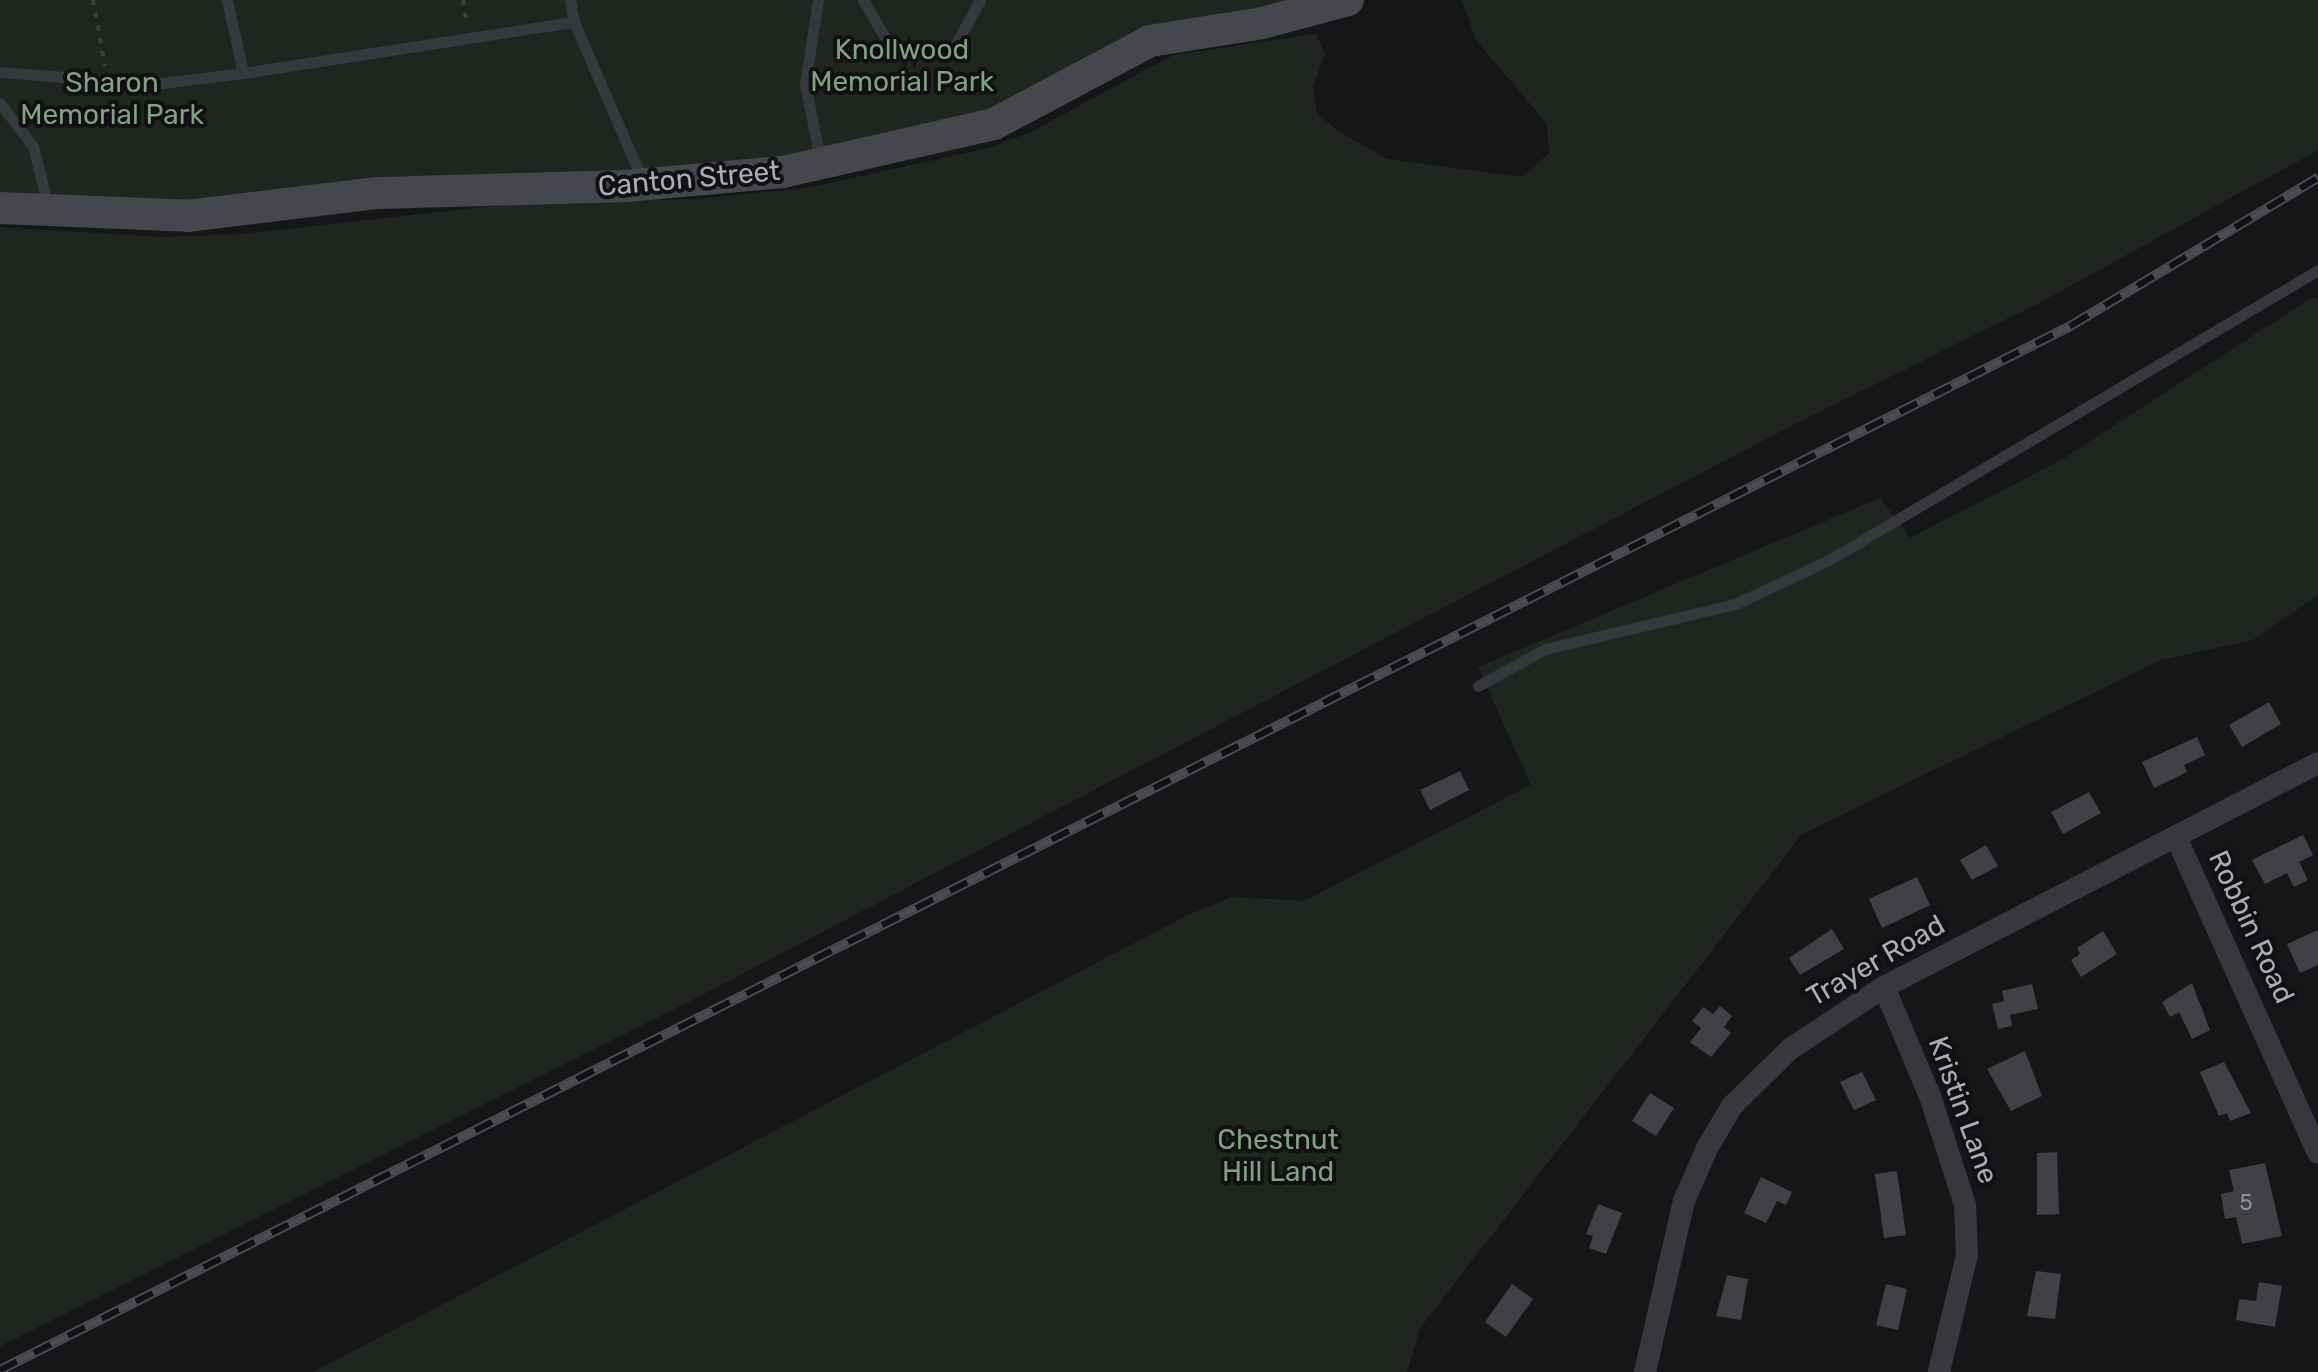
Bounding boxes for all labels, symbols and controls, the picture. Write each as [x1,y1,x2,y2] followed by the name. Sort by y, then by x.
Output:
[810,33,994,99] park label: Knollwood Memorial Park
[20,66,204,132] park label: Sharon Memorial Park
[597,154,781,204] street label: Canton Street
[2201,845,2301,1009] street label: Robbin Road
[1801,908,1951,1014] street label: Trayer Road
[1921,1032,2005,1188] street label: Kristin Lane
[1217,1123,1339,1189] park label: Chestnut Hill Land
[2239,1190,2253,1216] house number: 5

